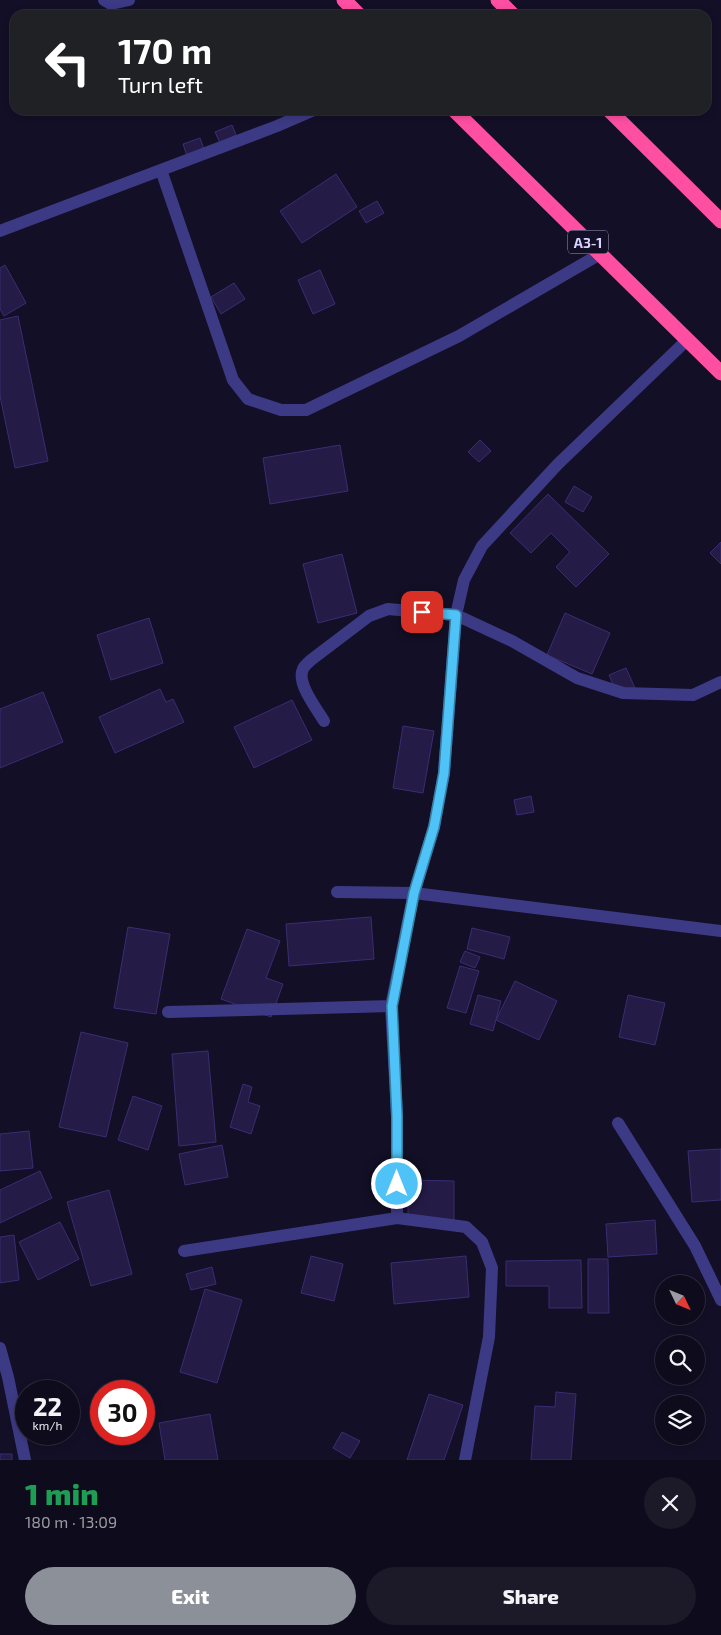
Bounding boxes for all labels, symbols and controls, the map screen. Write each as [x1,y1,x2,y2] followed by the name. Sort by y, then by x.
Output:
[118,29,212,71] text: 170 m
[35,30,100,95] icon: left
[118,71,203,97] text: Turn left
[568,230,608,253] road number: A3-1
[401,591,443,633] pin
[408,598,436,626] icon: arrive
[370,1157,422,1209] position arrow
[655,1275,705,1325] north arrow
[655,1275,705,1445] map controls
[655,1335,705,1385] button: search
[90,1380,155,1445] speed limit sign: 30
[33,1391,62,1421] text: 22
[655,1395,705,1445] button: layers
[33,1418,62,1432] text: km/h
[25,1475,99,1511] text: 1 min
[644,1477,696,1529] button: close
[25,1512,117,1531] text: 180 m · 13:09
[25,1567,356,1625] button: Exit
[366,1567,696,1625] button: Share

